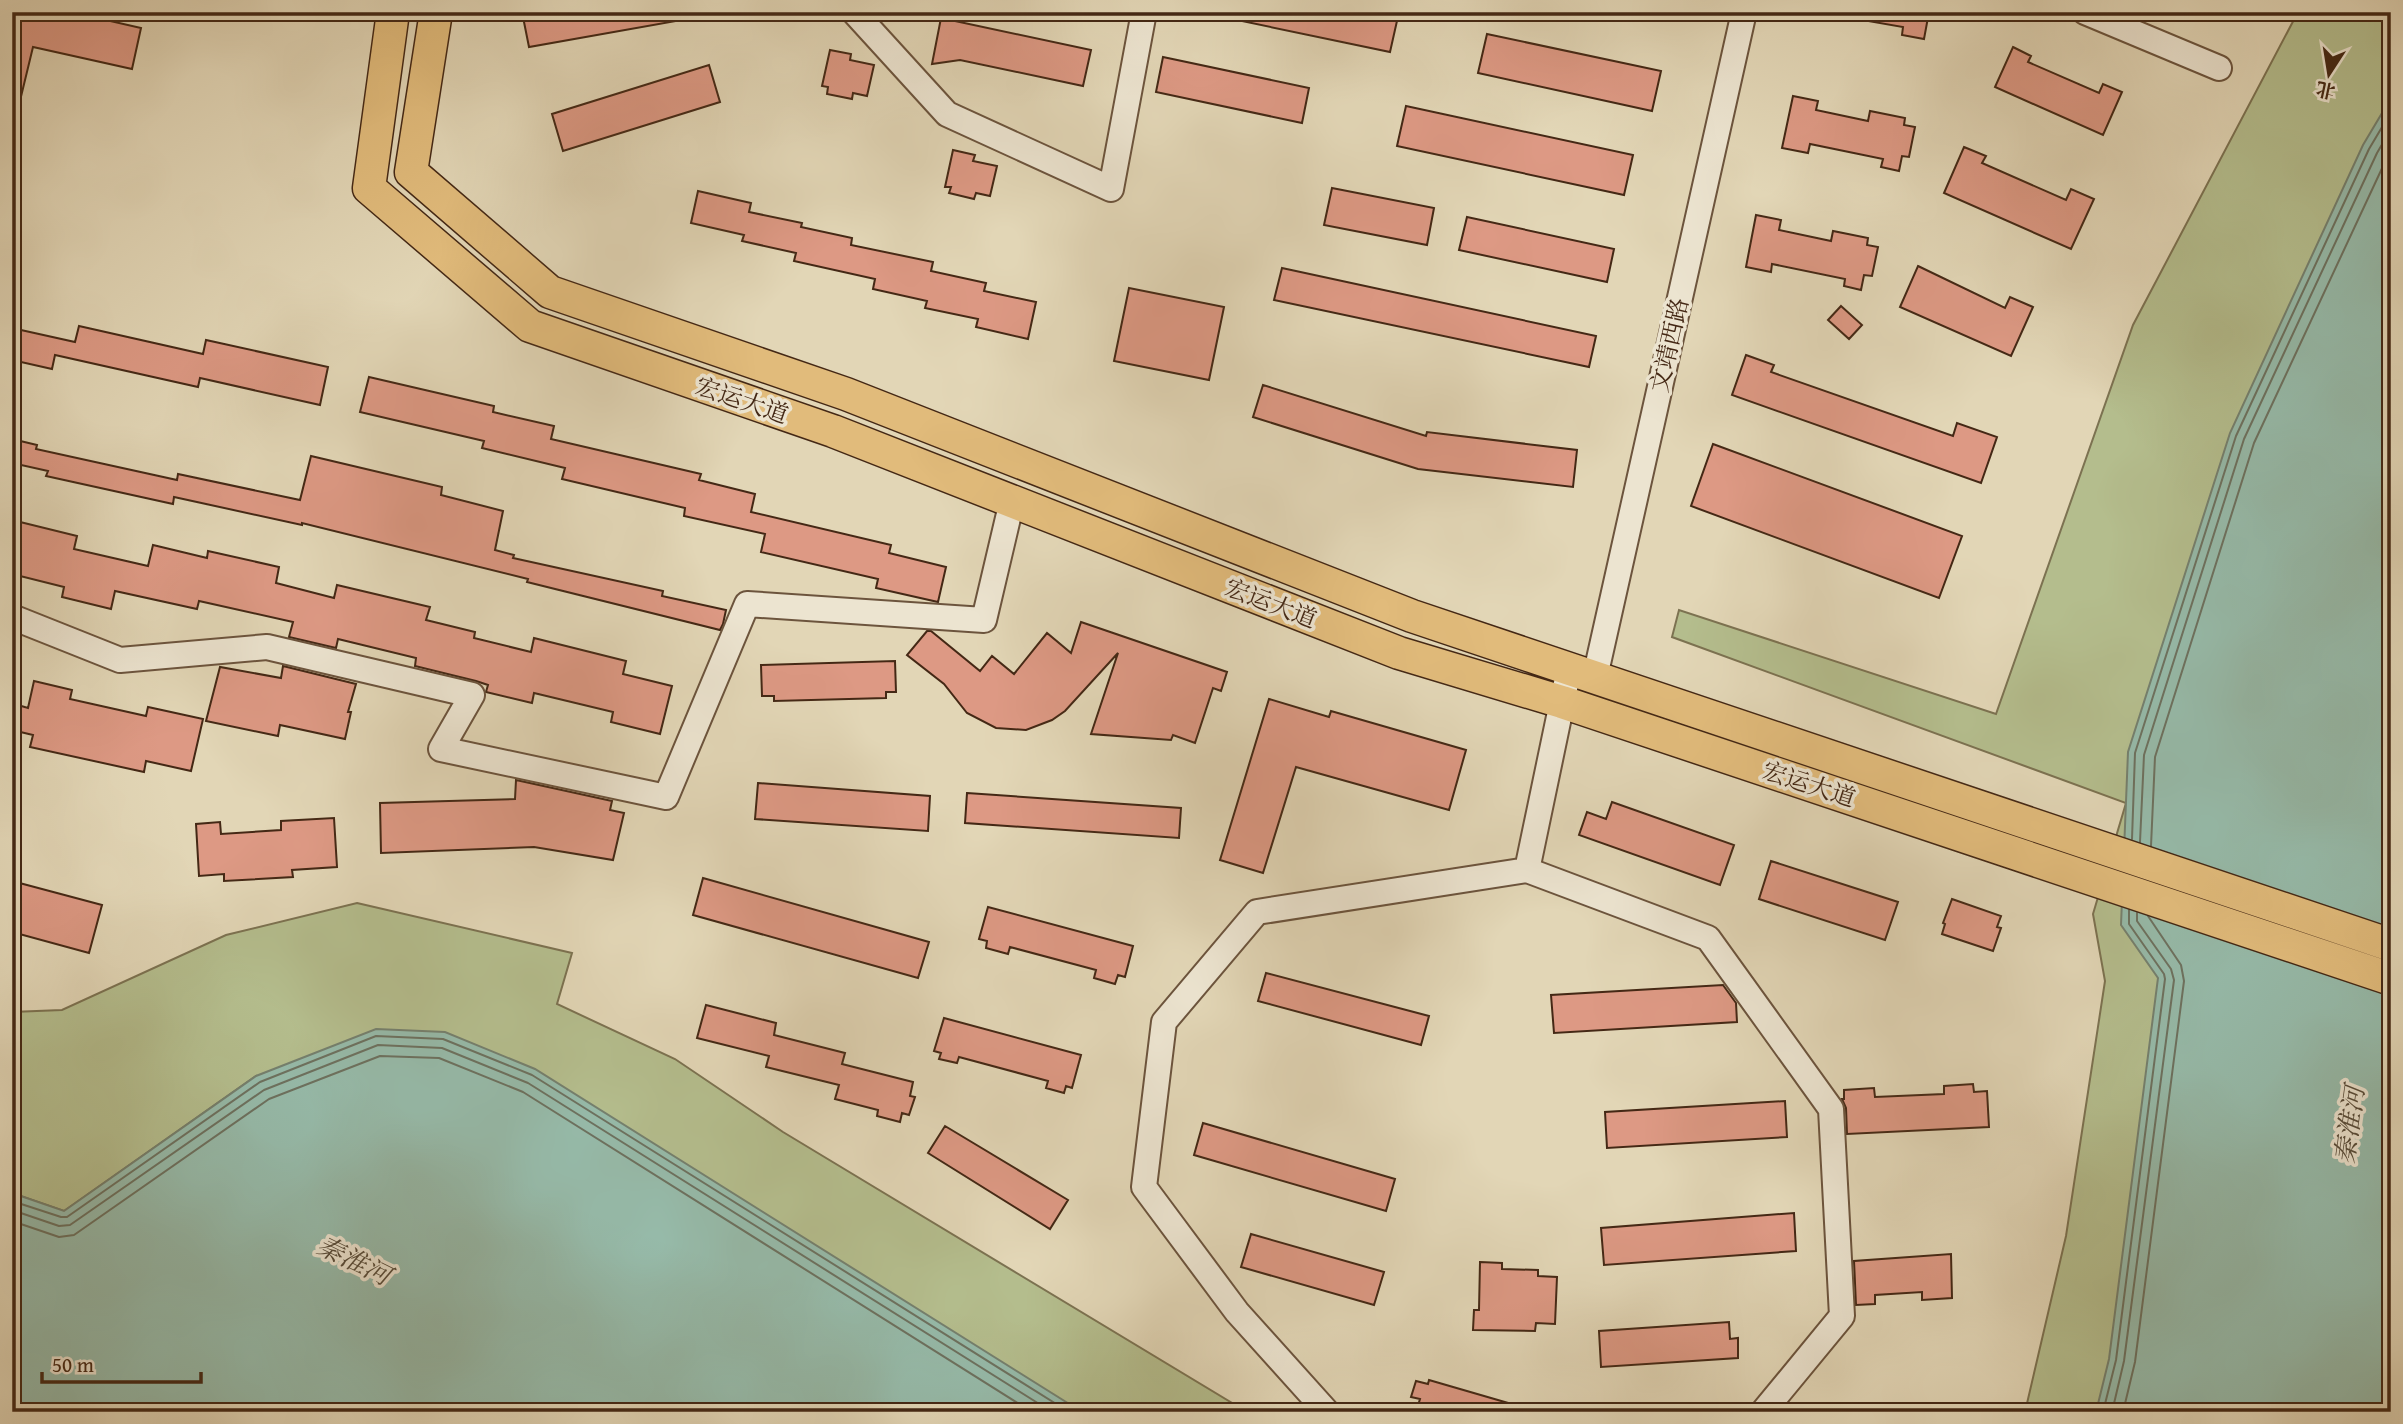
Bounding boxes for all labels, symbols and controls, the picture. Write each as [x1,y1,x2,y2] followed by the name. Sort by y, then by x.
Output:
[2294,38,2364,108] north arrow
[2313,75,2338,106] text: 北
[1641,294,1697,396] street label: 文靖西路
[691,368,793,432] street label: 宏运大道
[1220,569,1322,637] street label: 宏运大道
[1758,753,1860,815] street label: 宏运大道
[2324,1080,2374,1166] water label: 秦淮河
[310,1225,401,1296] water label: 秦淮河
[42,1340,201,1384] scale bar
[52,1349,94,1380] text: 50 m

